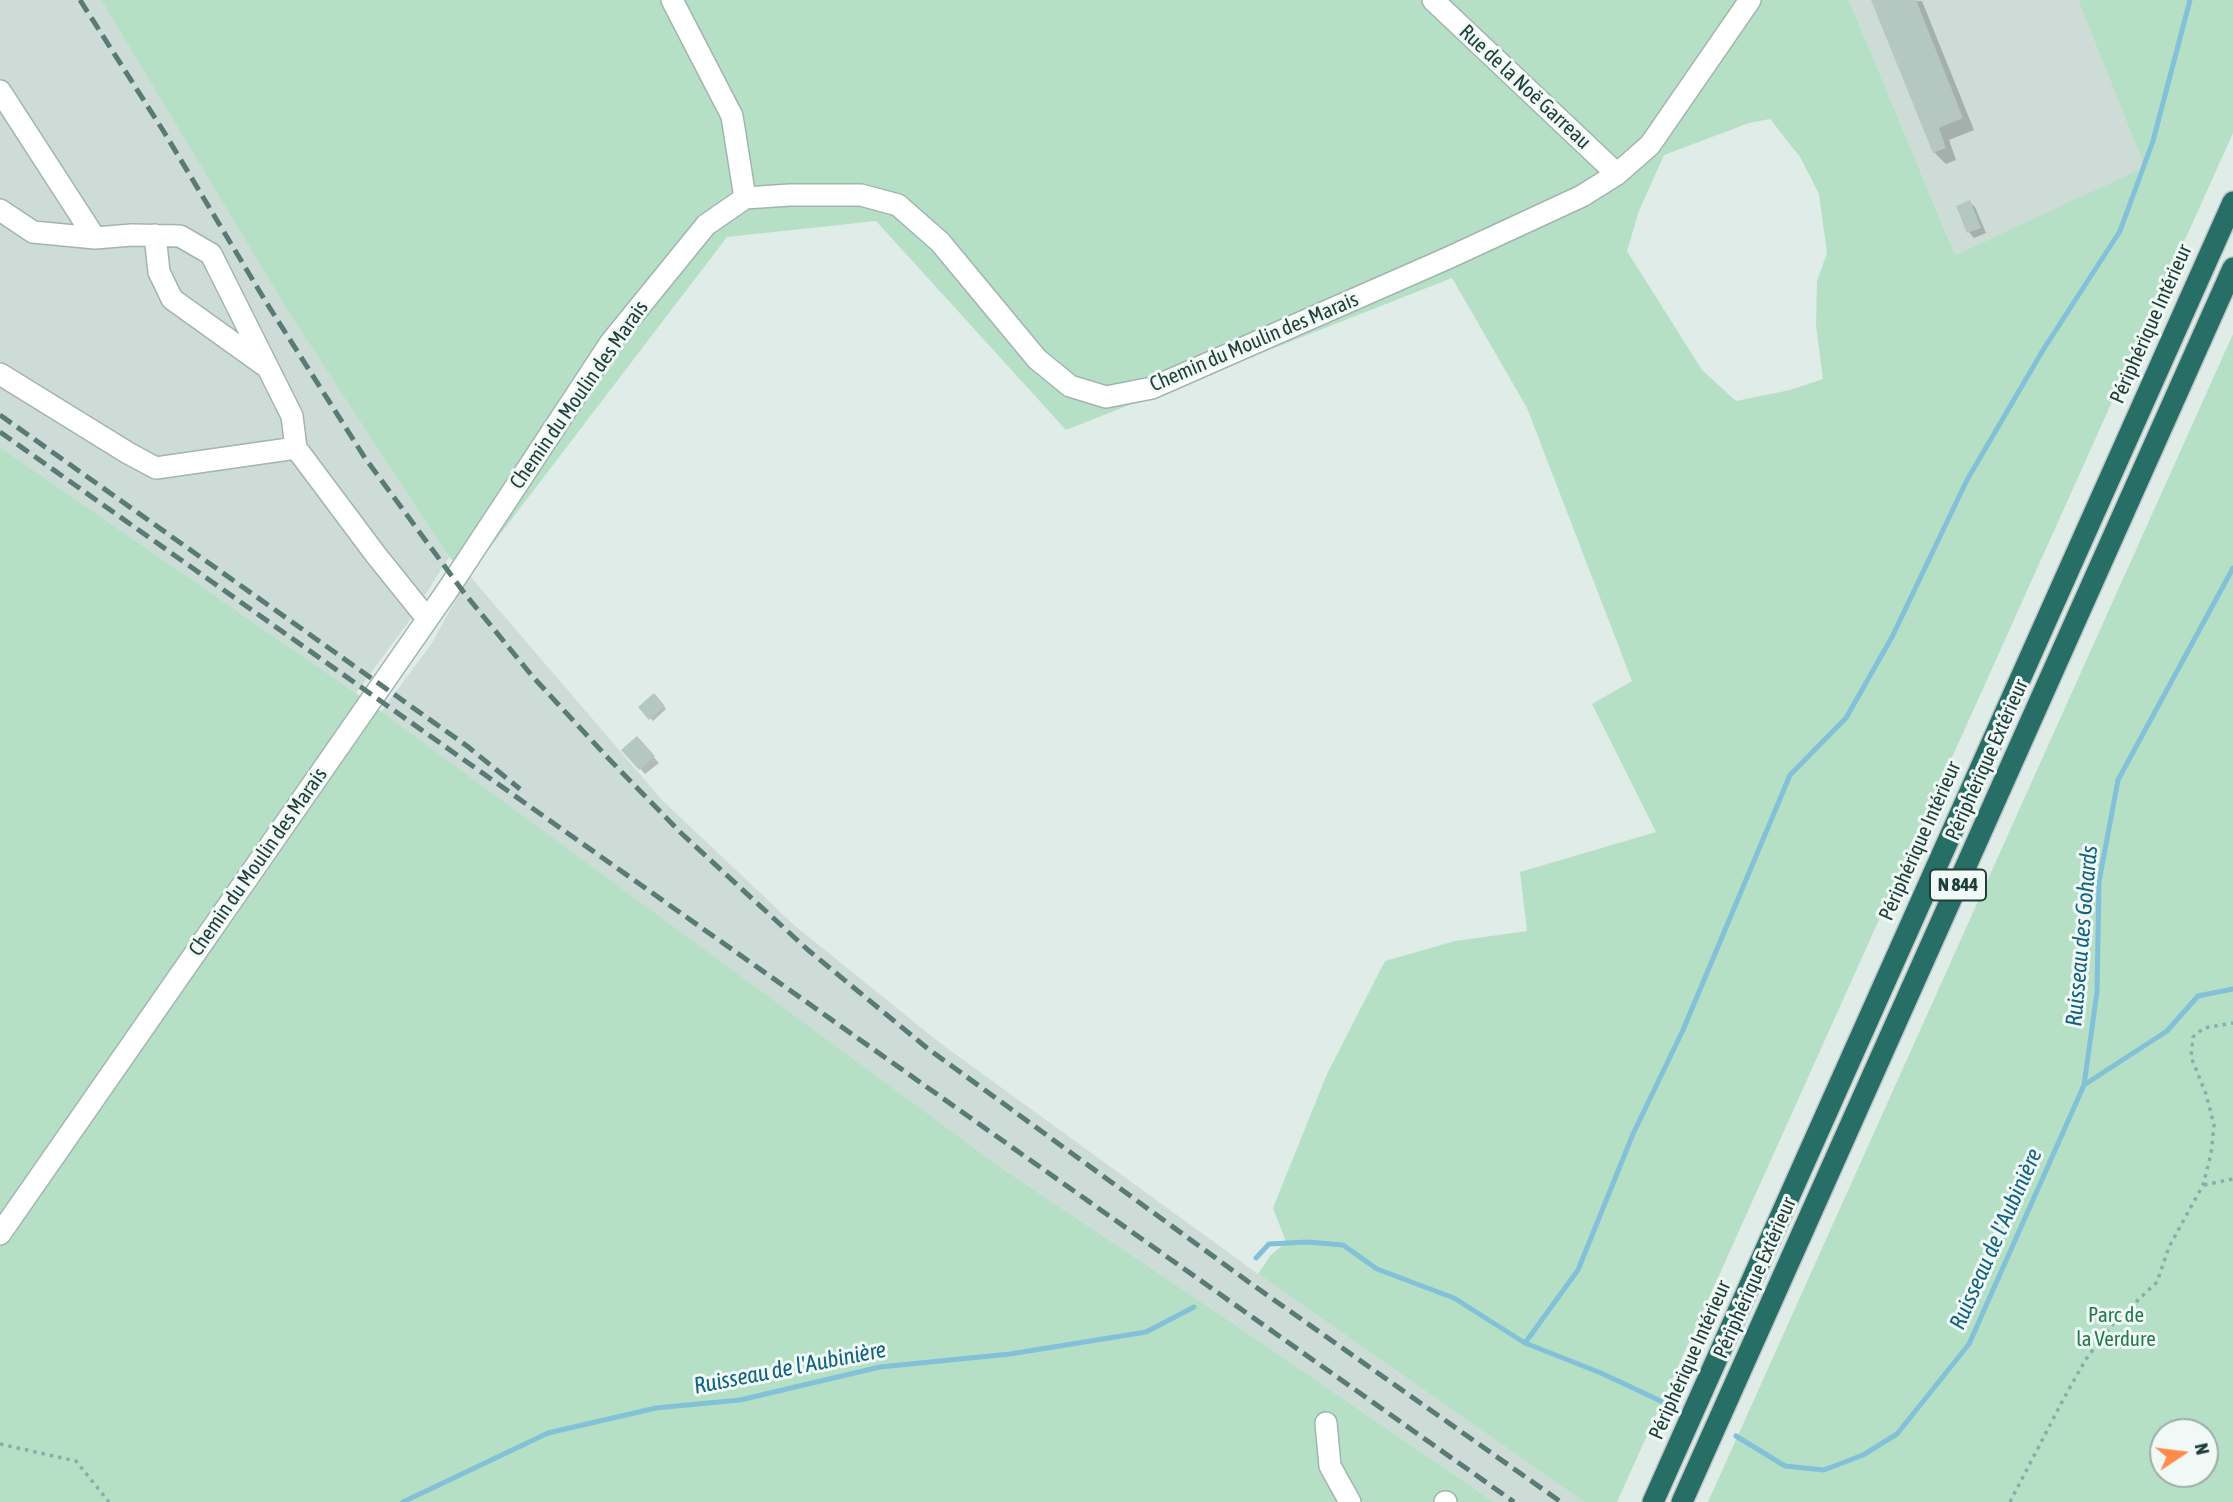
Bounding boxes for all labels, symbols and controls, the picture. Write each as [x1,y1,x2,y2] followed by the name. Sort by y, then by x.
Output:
[1454,19,1596,155] street label: Rue de la Noë Garreau
[2105,240,2197,408] street label: Périphérique Intérieur
[1146,287,1362,397] street label: Chemin du Moulin des Marais
[504,296,654,494] street label: Chemin du Moulin des Marais
[1940,676,2034,844] street label: Périphérique Extérieur
[1874,757,1966,925] street label: Périphérique Intérieur
[183,763,333,961] street label: Chemin du Moulin des Marais
[2060,844,2104,1028] water label: Ruisseau des Gohards
[1930,870,1986,900] road number: N 844
[1944,1144,2048,1334] water label: Ruisseau de l'Aubinière
[1708,1194,1802,1362] street label: Périphérique Extérieur
[1644,1276,1736,1444] street label: Périphérique Intérieur
[2076,1302,2156,1352] park label: Parc de la Verdure
[691,1336,889,1400] water label: Ruisseau de l'Aubinière
[2149,1418,2219,1488] north arrow
[2191,1441,2214,1457] text: N

